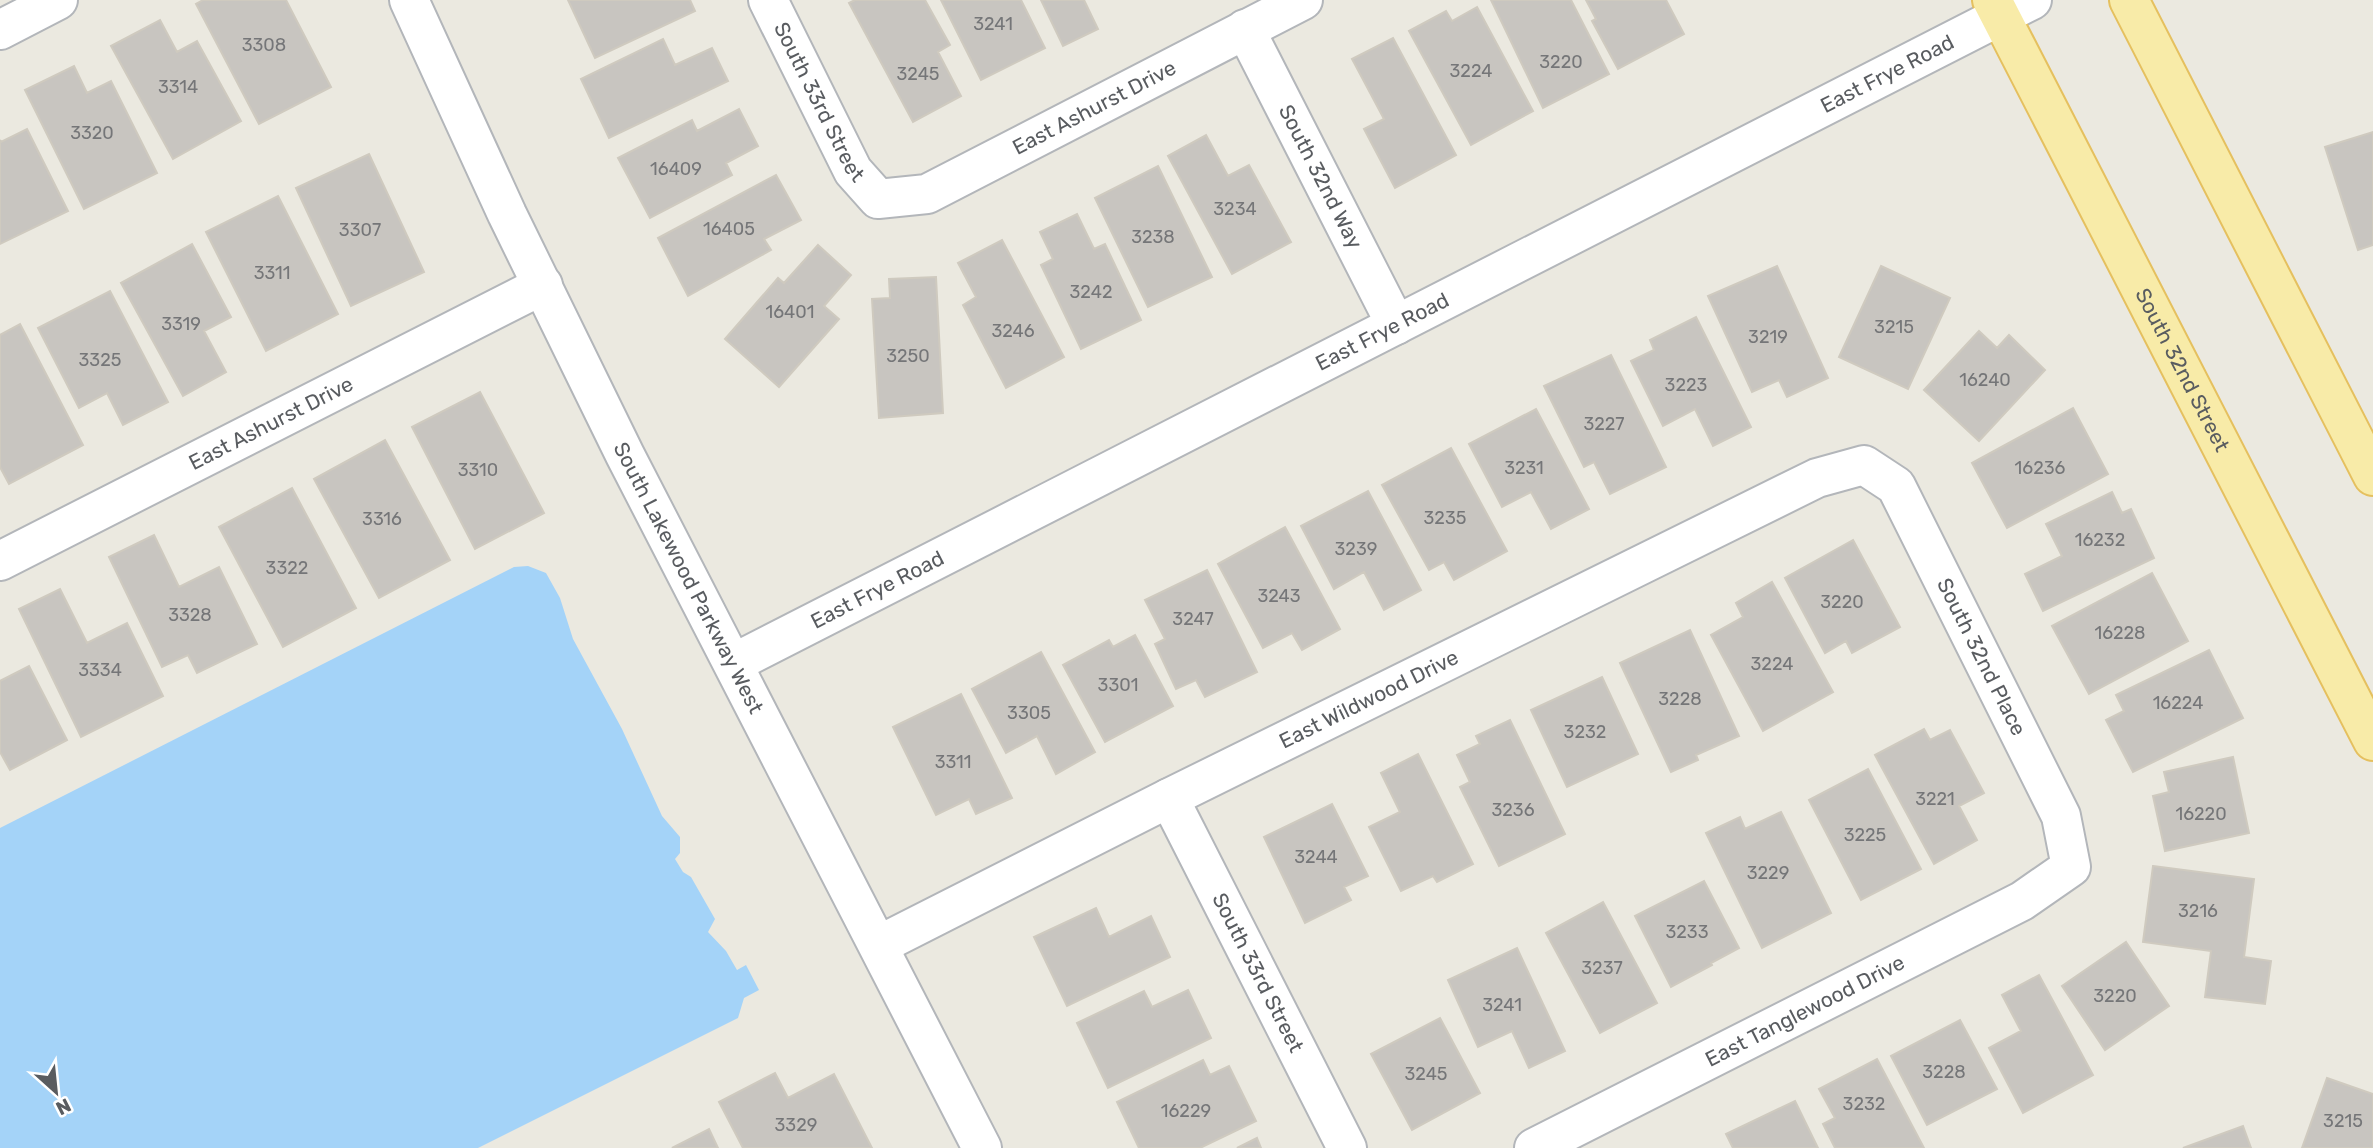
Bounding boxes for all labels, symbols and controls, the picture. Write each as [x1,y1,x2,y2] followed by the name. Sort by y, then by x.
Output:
[973,13,1013,35] house number: 3241
[769,18,870,187] street label: South 33rd Street
[1816,29,1958,118] street label: East Frye Road
[242,34,286,56] house number: 3308
[1539,51,1583,73] house number: 3220
[1008,55,1180,160] street label: East Ashurst Drive
[1450,60,1492,82] house number: 3224
[896,63,940,85] house number: 3245
[158,76,198,98] house number: 3314
[1274,100,1368,253] street label: South 32nd Way
[70,122,114,144] house number: 3320
[650,158,702,180] house number: 16409
[1213,198,1257,220] house number: 3234
[703,218,755,240] house number: 16405
[339,219,381,241] house number: 3307
[1131,226,1175,248] house number: 3238
[254,262,290,284] house number: 3311
[1070,281,1112,303] house number: 3242
[2130,284,2235,456] street label: South 32nd Street
[1311,287,1453,376] street label: East Frye Road
[766,301,814,323] house number: 16401
[161,313,201,335] house number: 3319
[1874,316,1914,338] house number: 3215
[991,320,1035,342] house number: 3246
[1748,326,1788,348] house number: 3219
[886,345,930,367] house number: 3250
[79,349,121,371] house number: 3325
[1959,369,2011,391] house number: 16240
[185,371,357,475] street label: East Ashurst Drive
[1665,374,1707,396] house number: 3223
[1583,413,1625,435] house number: 3227
[609,438,769,718] street label: South Lakewood Parkway West
[1504,457,1544,479] house number: 3231
[2015,457,2066,479] house number: 16236
[458,459,498,481] house number: 3310
[1424,507,1466,529] house number: 3235
[362,508,402,530] house number: 3316
[2075,529,2125,551] house number: 16232
[1335,538,1377,560] house number: 3239
[806,545,948,634] street label: East Frye Road
[266,557,308,579] house number: 3322
[1932,574,2032,740] street label: South 32nd Place
[1257,585,1301,607] house number: 3243
[1820,591,1864,613] house number: 3220
[168,604,212,626] house number: 3328
[1172,608,1214,630] house number: 3247
[2094,622,2146,644] house number: 16228
[1275,644,1462,754] street label: East Wildwood Drive
[1751,653,1793,675] house number: 3224
[78,659,122,681] house number: 3334
[1098,674,1138,696] house number: 3301
[1658,688,1702,710] house number: 3228
[2153,692,2203,714] house number: 16224
[1007,702,1051,724] house number: 3305
[1564,721,1606,743] house number: 3232
[935,751,971,773] house number: 3311
[1915,788,1955,810] house number: 3221
[1491,799,1535,821] house number: 3236
[2175,803,2227,825] house number: 16220
[1844,824,1886,846] house number: 3225
[1294,846,1338,868] house number: 3244
[1747,862,1789,884] house number: 3229
[1207,889,1309,1056] street label: South 33rd Street
[2178,900,2218,922] house number: 3216
[1665,921,1709,943] house number: 3233
[1701,949,1909,1072] street label: East Tanglewood Drive
[1581,957,1623,979] house number: 3237
[2093,985,2137,1007] house number: 3220
[1482,994,1522,1016] house number: 3241
[21,1057,91,1127] north arrow
[1922,1061,1966,1083] house number: 3228
[1404,1063,1448,1085] house number: 3245
[52,1093,75,1120] text: N
[1843,1093,1885,1115] house number: 3232
[1161,1100,1211,1122] house number: 16229
[2323,1110,2363,1132] house number: 3215
[775,1114,817,1136] house number: 3329

